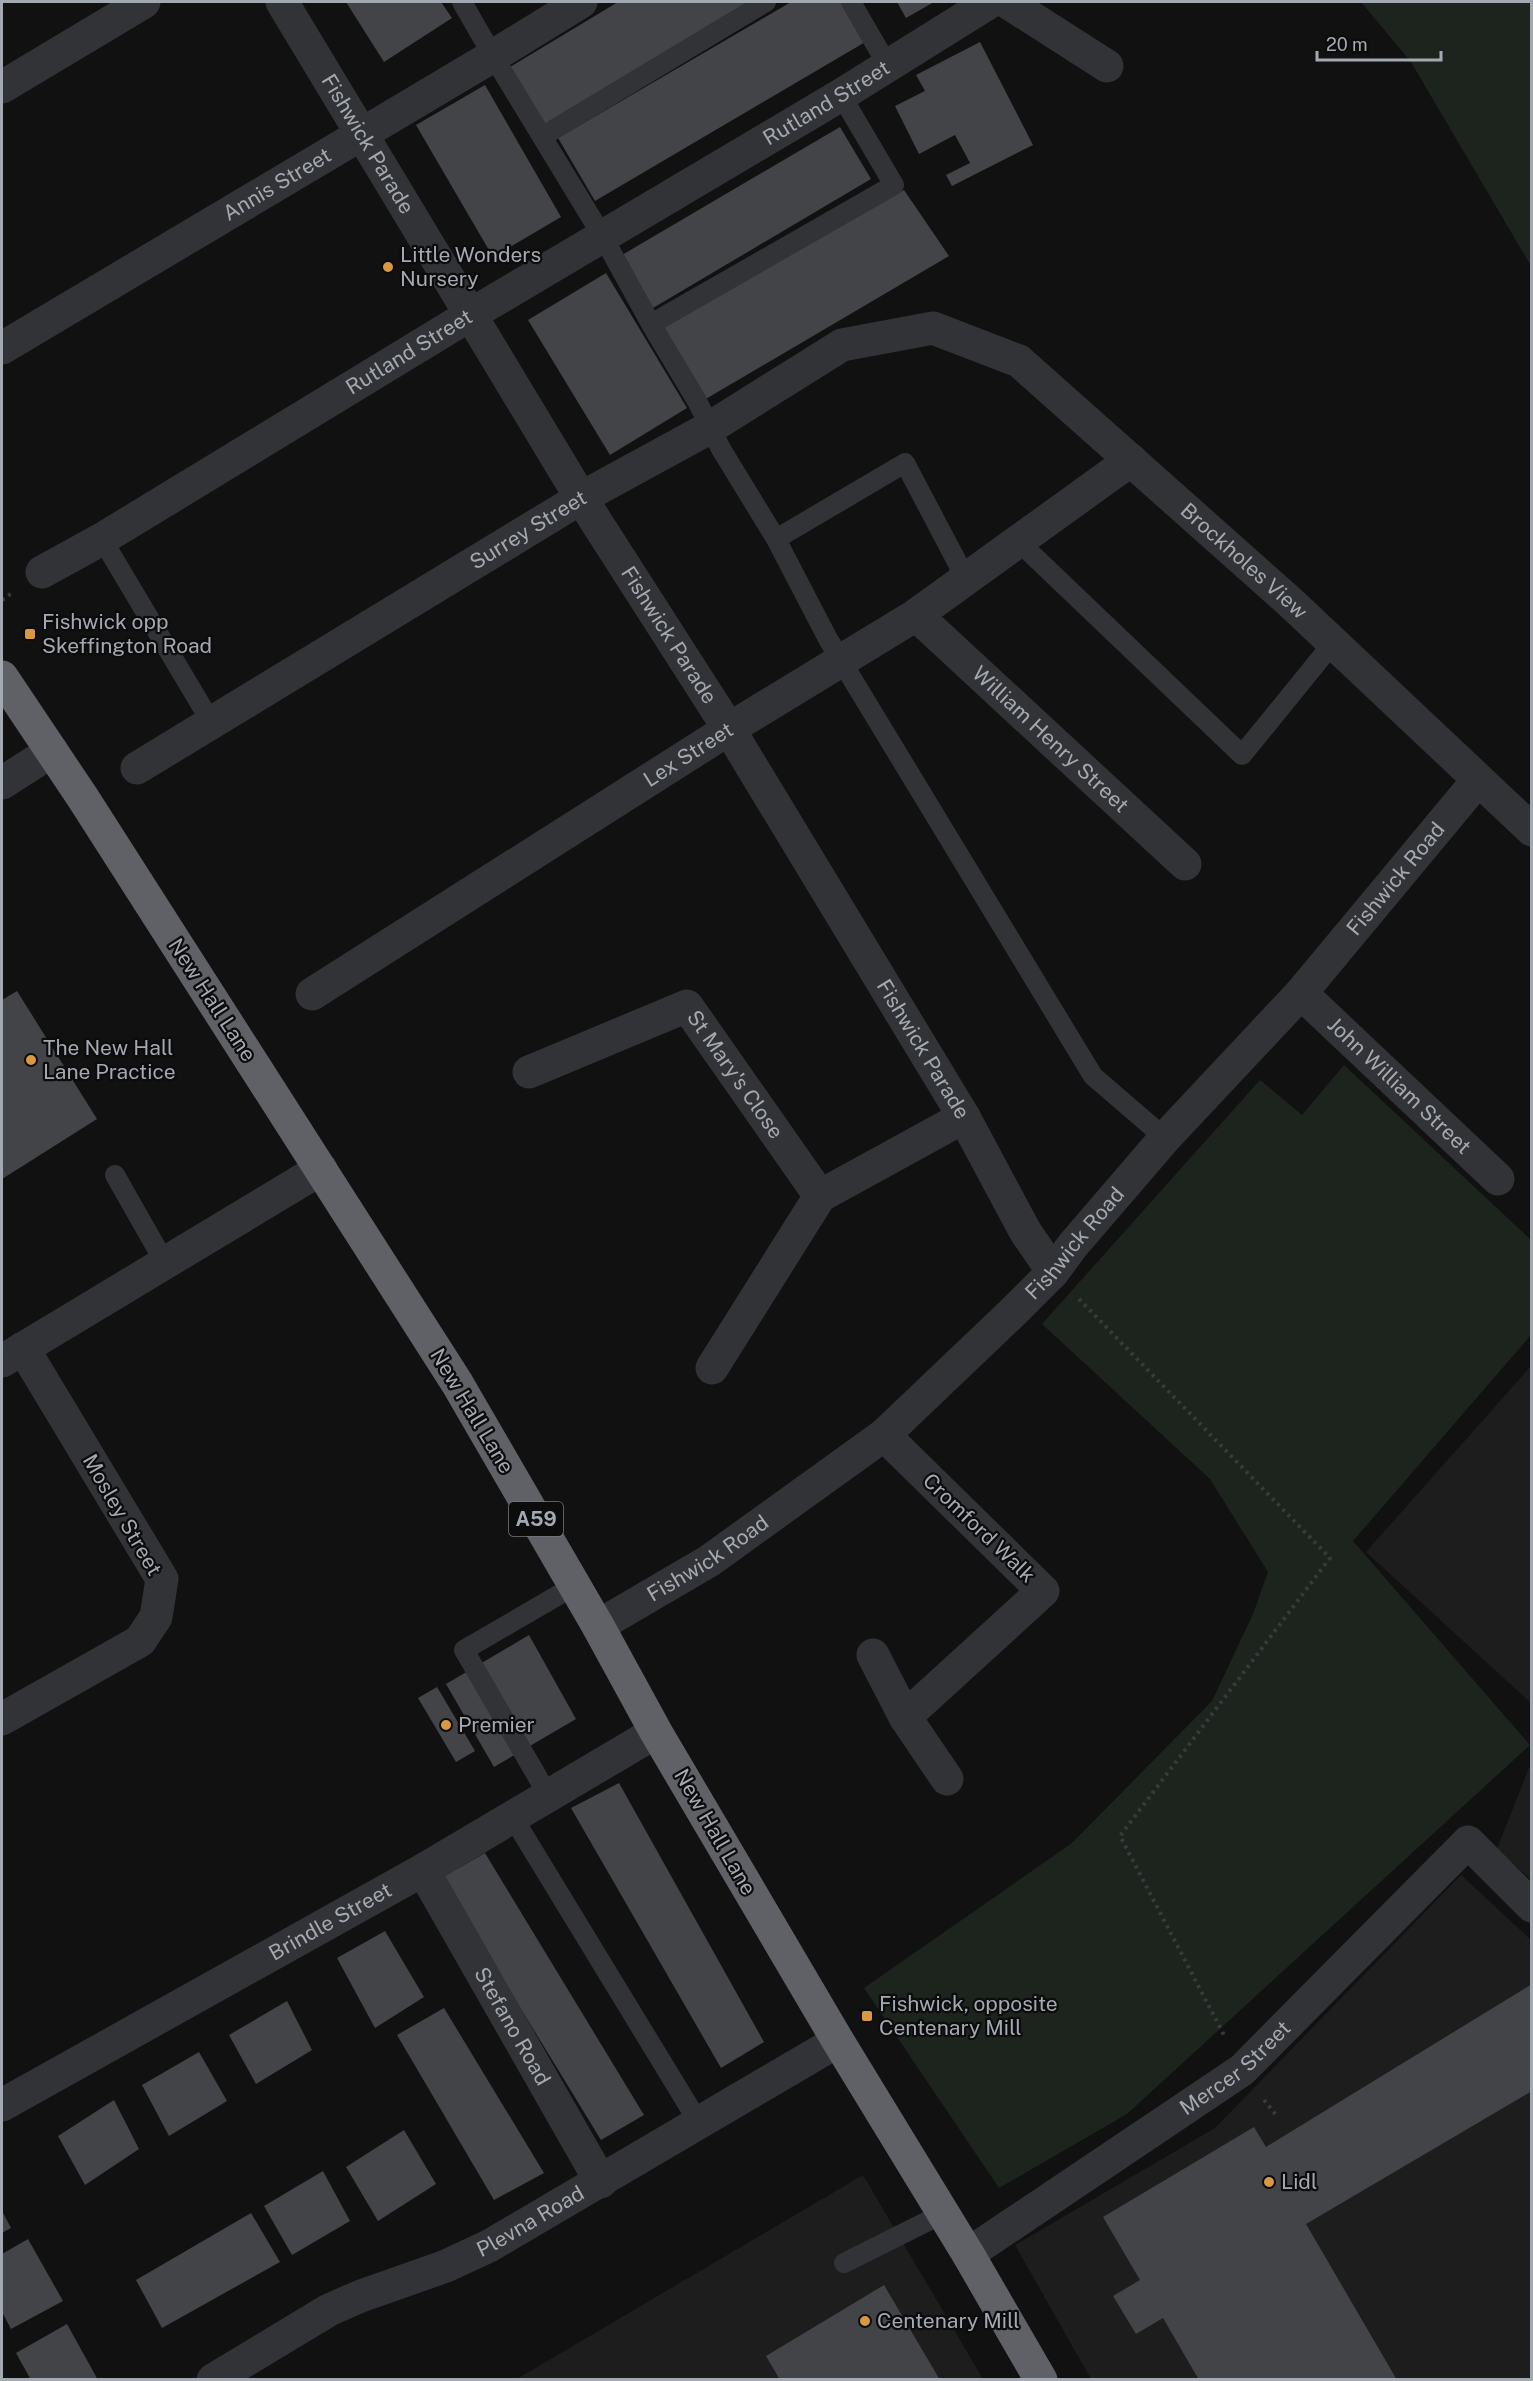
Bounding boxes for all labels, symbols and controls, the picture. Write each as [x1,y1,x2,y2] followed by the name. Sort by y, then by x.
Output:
[1317,24,1442,62] scale bar
[1326,34,1368,55] text: 20 m
[758,55,894,150] street label: Rutland Street
[316,70,420,218] street label: Fishwick Parade
[218,142,335,226] street label: Annis Street
[400,242,541,291] place label: Little Wonders Nursery
[381,260,395,274] marker: Little Wonders Nursery
[341,304,477,400] street label: Rutland Street
[465,484,591,575] street label: Surrey Street
[1176,498,1313,624] street label: Brockholes View
[616,561,723,708] street label: Fishwick Parade
[42,609,212,658] place label: Fishwick opp Skeffington Road
[23,627,37,641] marker: Fishwick opp Skeffington Road
[967,660,1134,817] street label: William Henry Street
[639,717,738,792] street label: Lex Street
[1341,817,1450,940] street label: Fishwick Road
[163,934,261,1066] street label: New Hall Lane
[872,975,975,1123] street label: Fishwick Parade
[682,1005,789,1143] street label: St Mary's Close
[1323,1012,1476,1159] street label: John William Street
[43,1035,176,1084] place label: The New Hall Lane Practice
[24,1053,38,1067] marker: The New Hall Lane Practice
[1020,1182,1129,1304] street label: Fishwick Road
[425,1344,520,1478] street label: New Hall Lane
[78,1450,167,1580] street label: Mosley Street
[918,1468,1041,1588] street label: Cromford Walk
[509,1502,563,1536] road number: A59
[642,1509,773,1606] street label: Fishwick Road
[458,1712,535,1737] place label: Premier
[439,1718,453,1732] marker: Premier
[669,1764,762,1899] street label: New Hall Lane
[264,1877,396,1965] street label: Brindle Street
[469,1963,556,2090] street label: Stefano Road
[879,1991,1058,2040] place label: Fishwick, opposite Centenary Mill
[860,2009,874,2023] marker: Fishwick, opposite Centenary Mill
[1175,2015,1296,2120] street label: Mercer Street
[1281,2169,1317,2194] place label: Lidl
[1262,2175,1276,2189] marker: Lidl
[473,2180,588,2262] street label: Plevna Road
[877,2308,1020,2333] place label: Centenary Mill
[858,2314,872,2328] marker: Centenary Mill

